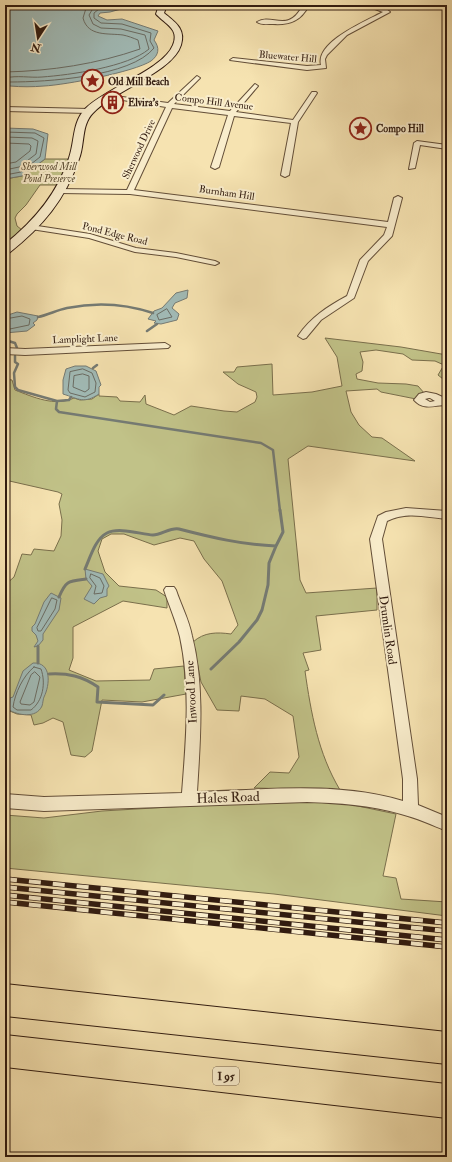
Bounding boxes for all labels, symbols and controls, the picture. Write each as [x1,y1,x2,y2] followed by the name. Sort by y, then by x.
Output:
[18,18,58,58] north arrow
[29,40,43,55] text: N
[259,48,318,66] street label: Bluewater Hill
[80,68,106,94] place icon: Old Mill Beach
[108,76,170,88] place label: Old Mill Beach
[99,89,125,115] building icon: Elvira's
[174,91,254,114] street label: Compo Hill Avenue
[128,97,159,109] place label: Elvira's
[347,115,373,141] place icon: Compo Hill
[120,118,158,181] street label: Sherwood Drive
[376,123,424,136] place label: Compo Hill
[20,161,78,185] park label: Sherwood Mill Pond Preserve
[198,183,256,203] street label: Burnham Hill
[81,220,149,248] street label: Pond Edge Road
[52,332,118,347] street label: Lamplight Lane
[375,594,400,666] street label: Drumlin Road
[182,660,201,724] street label: Inwood Lane
[196,788,260,807] street label: Hales Road
[213,1067,239,1085] road number: I 95

